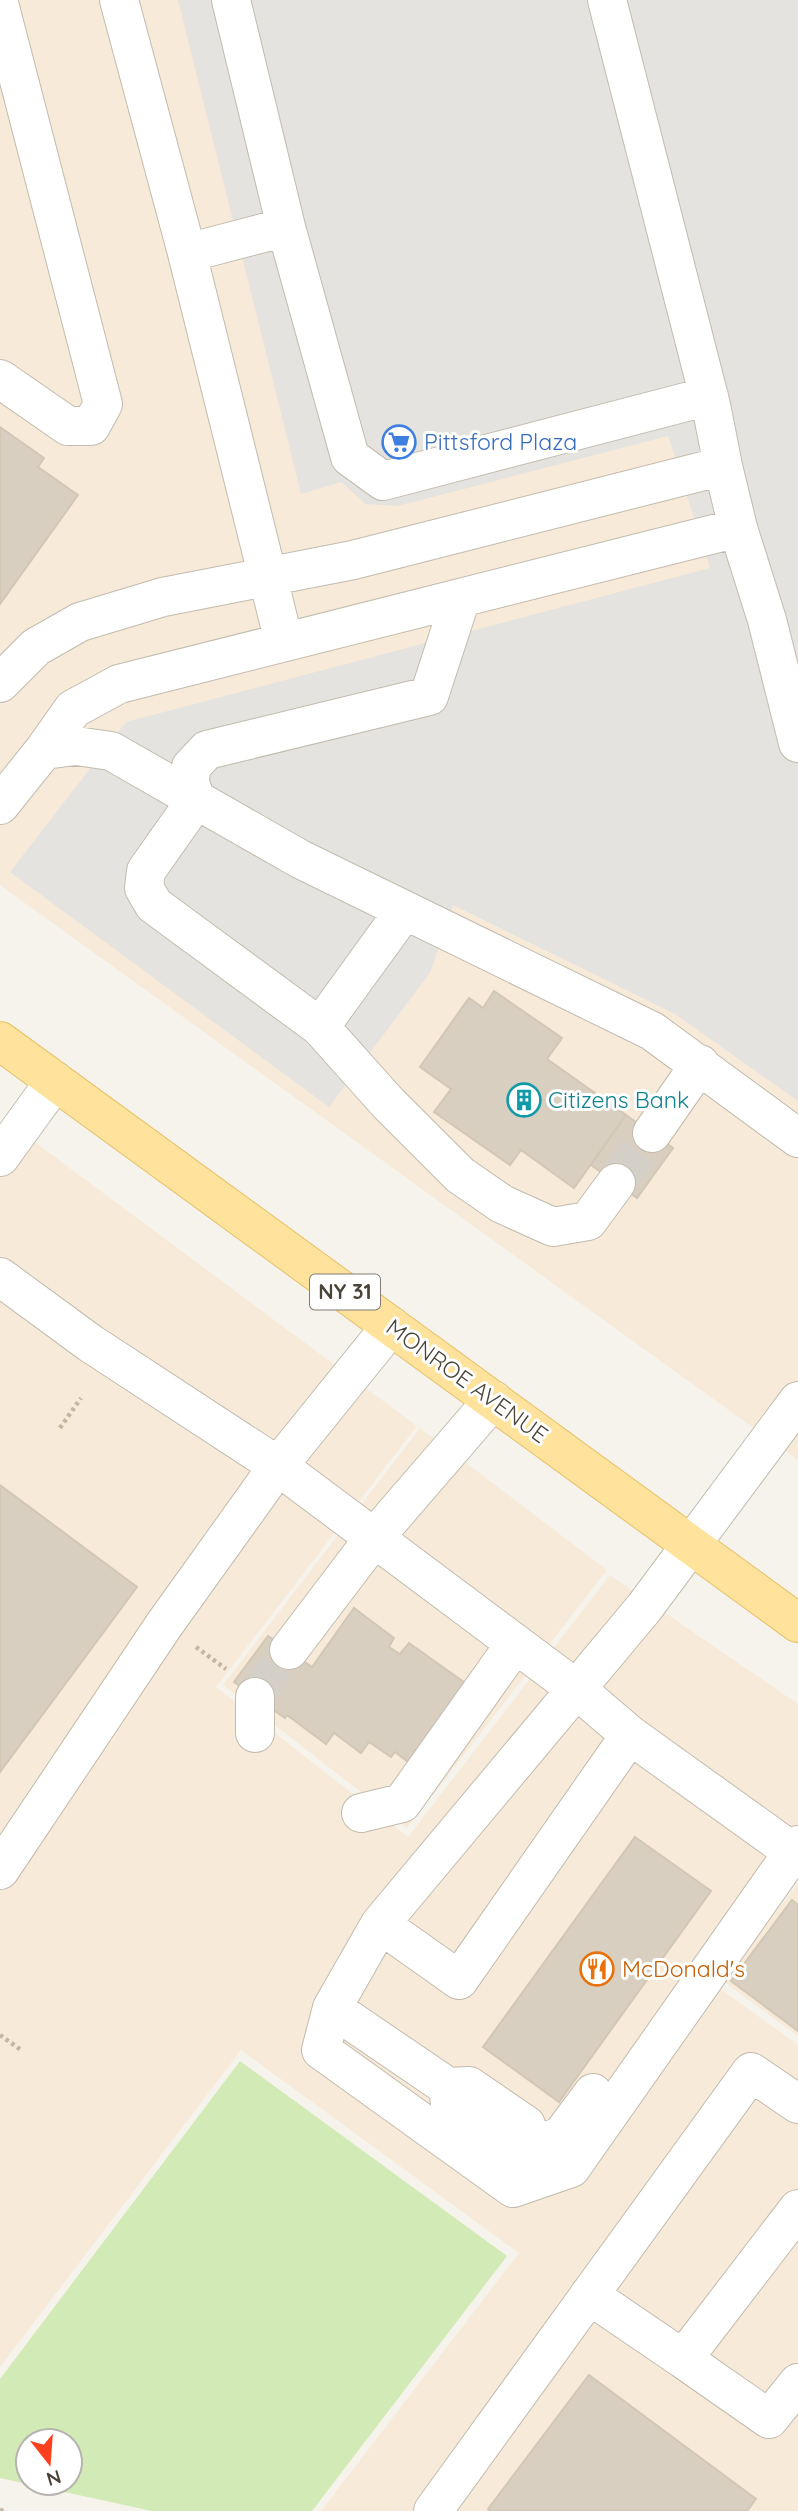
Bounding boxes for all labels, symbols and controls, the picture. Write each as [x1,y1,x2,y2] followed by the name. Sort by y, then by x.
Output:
[380,423,418,461] supermarket icon: Pittsford Plaza
[424,427,577,456] place label: Pittsford Plaza
[505,1081,543,1119] building icon: Citizens Bank
[548,1085,689,1114] place label: Citizens Bank
[310,1274,380,1310] road number: NY 31
[381,1312,554,1449] street label: MONROE AVENUE
[578,1950,616,1988] restaurant icon: McDonald's
[622,1954,745,1983] place label: McDonald's
[14,2427,84,2497] north arrow
[44,2465,64,2492] text: N

